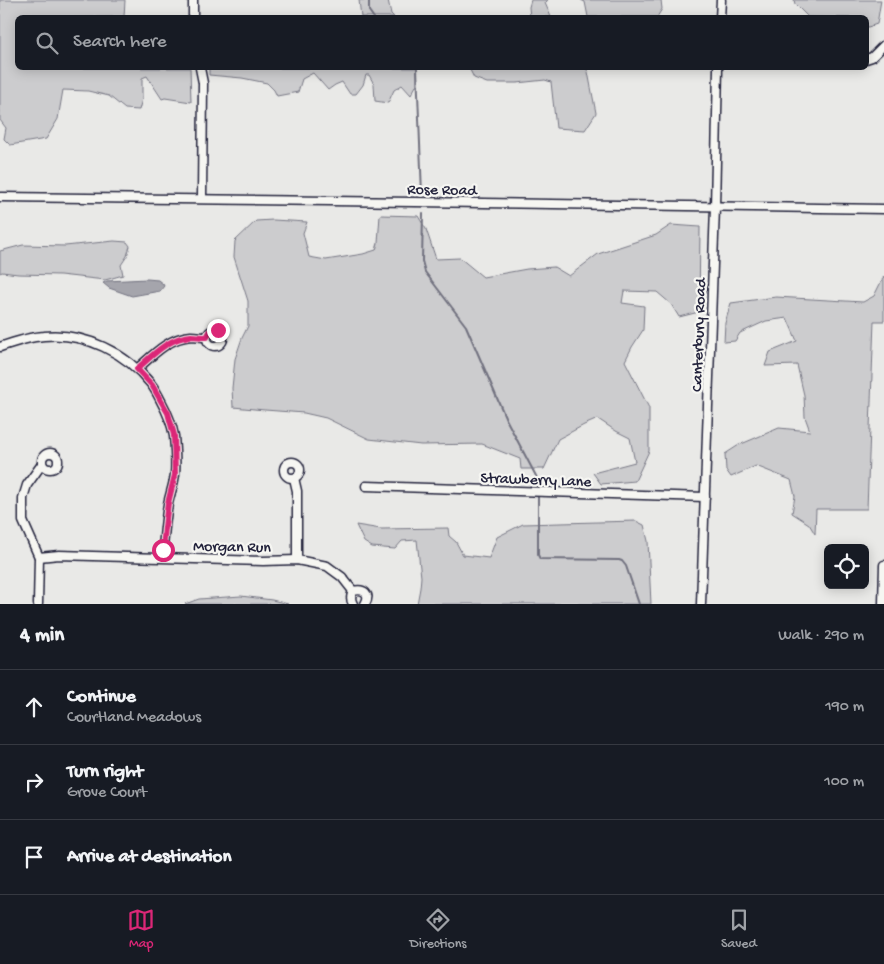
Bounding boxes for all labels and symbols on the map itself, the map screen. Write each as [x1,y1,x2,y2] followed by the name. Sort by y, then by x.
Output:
[407,181,479,202] street label: Rose Road
[689,276,712,392] street label: Canterbury Road
[207,319,230,342] route end
[480,470,593,493] street label: Strawberry Lane
[193,538,271,559] street label: Morgan Run
[152,539,175,562] route start

